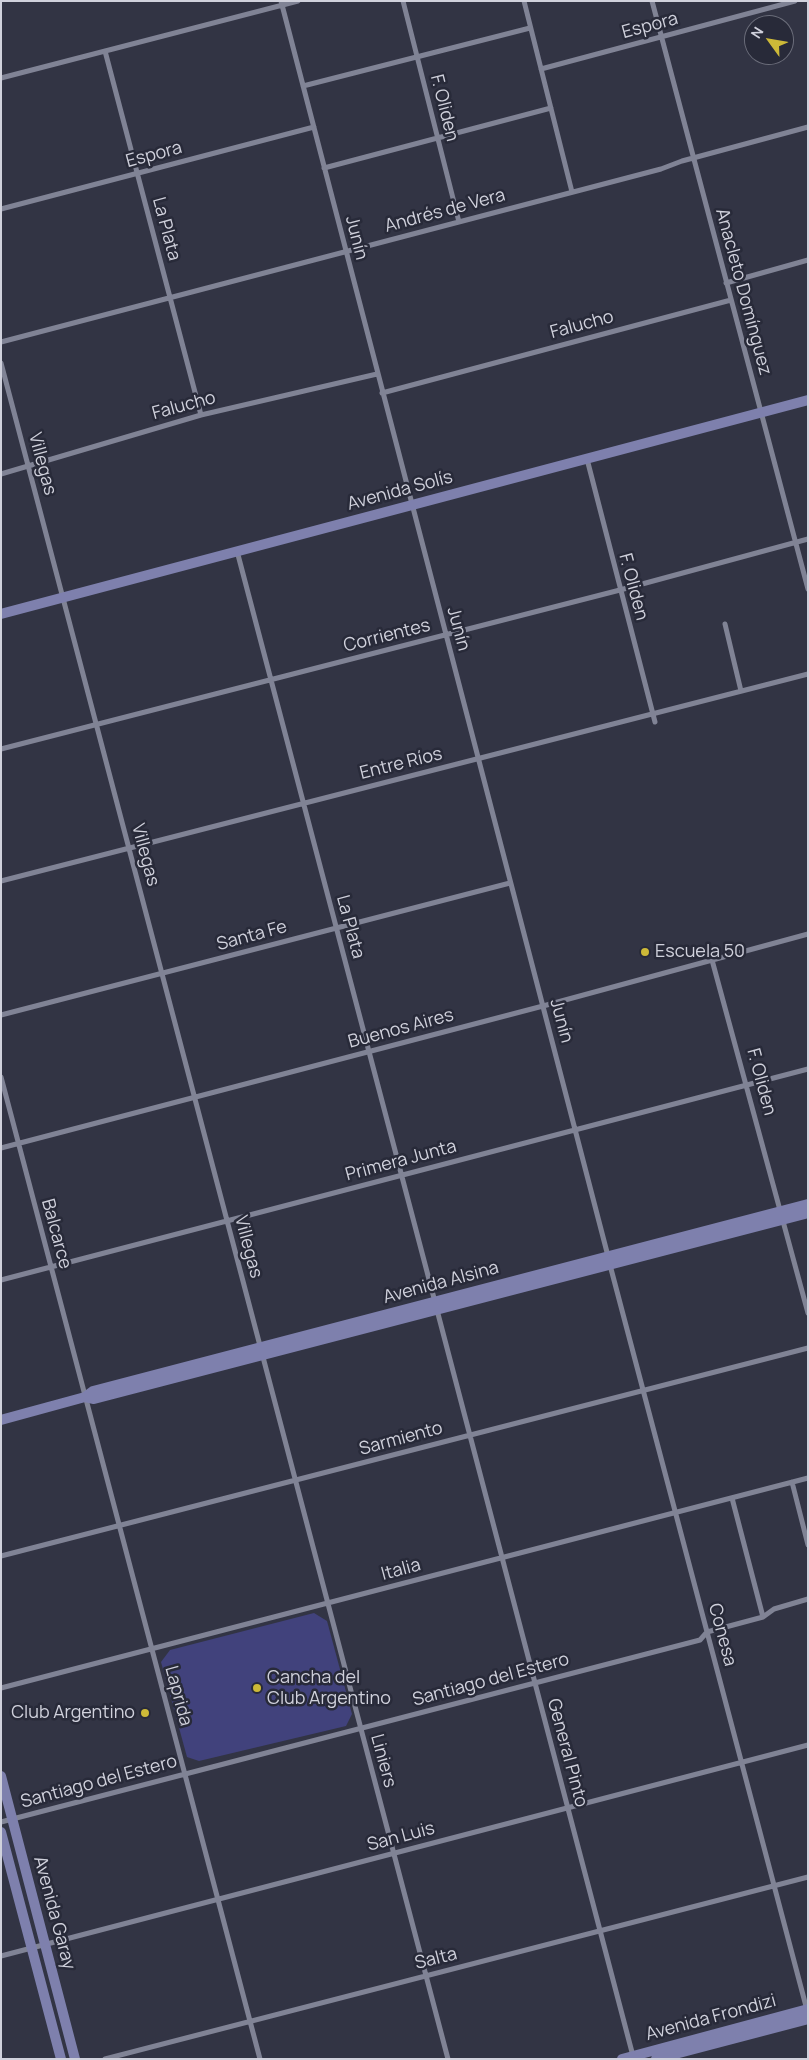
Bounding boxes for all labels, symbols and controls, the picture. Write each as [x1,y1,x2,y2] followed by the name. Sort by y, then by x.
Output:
[620,8,680,44] street label: Espora
[744,15,794,65] north arrow
[746,23,767,42] text: N
[425,72,463,144] street label: F. Oliden
[124,137,184,173] street label: Espora
[382,185,508,237] street label: Andrés de Vera
[147,195,185,263] street label: La Plata
[710,206,776,378] street label: Anacleto Domínguez
[340,214,372,262] street label: Junín
[548,306,616,344] street label: Falucho
[150,387,218,425] street label: Falucho
[23,430,61,498] street label: Villegas
[345,467,455,515] street label: Avenida Solís
[614,551,652,623] street label: F. Oliden
[442,605,474,653] street label: Junín
[341,615,433,657] street label: Corrientes
[358,743,444,785] street label: Entre Ríos
[126,821,164,889] street label: Villegas
[331,893,369,961] street label: La Plata
[214,916,290,956] street label: Santa Fe
[655,941,745,963] place label: Escuela 50
[639,946,651,958] marker: Escuela 50
[545,997,577,1045] street label: Junín
[346,1005,456,1053] street label: Buenos Aires
[742,1046,780,1118] street label: F. Oliden
[343,1136,459,1186] street label: Primera Junta
[36,1197,76,1271] street label: Balcarce
[229,1213,267,1281] street label: Villegas
[381,1257,501,1309] street label: Avenida Alsina
[357,1418,445,1460] street label: Sarmiento
[379,1554,423,1586] street label: Italia
[703,1601,741,1669] street label: Conesa
[410,1649,572,1711] street label: Santiago del Estero
[160,1664,196,1728] street label: Laprida
[267,1667,391,1710] place label: Cancha del Club Argentino
[251,1682,263,1694] marker: Cancha del Club Argentino
[542,1696,592,1810] street label: General Pinto
[11,1702,135,1724] place label: Club Argentino
[139,1707,151,1719] marker: Club Argentino
[366,1732,400,1790] street label: Liniers
[18,1751,180,1813] street label: Santiago del Estero
[365,1818,437,1856] street label: San Luis
[28,1854,80,1972] street label: Avenida Garay
[413,1943,459,1975] street label: Salta
[643,1990,779,2046] street label: Avenida Frondizi

